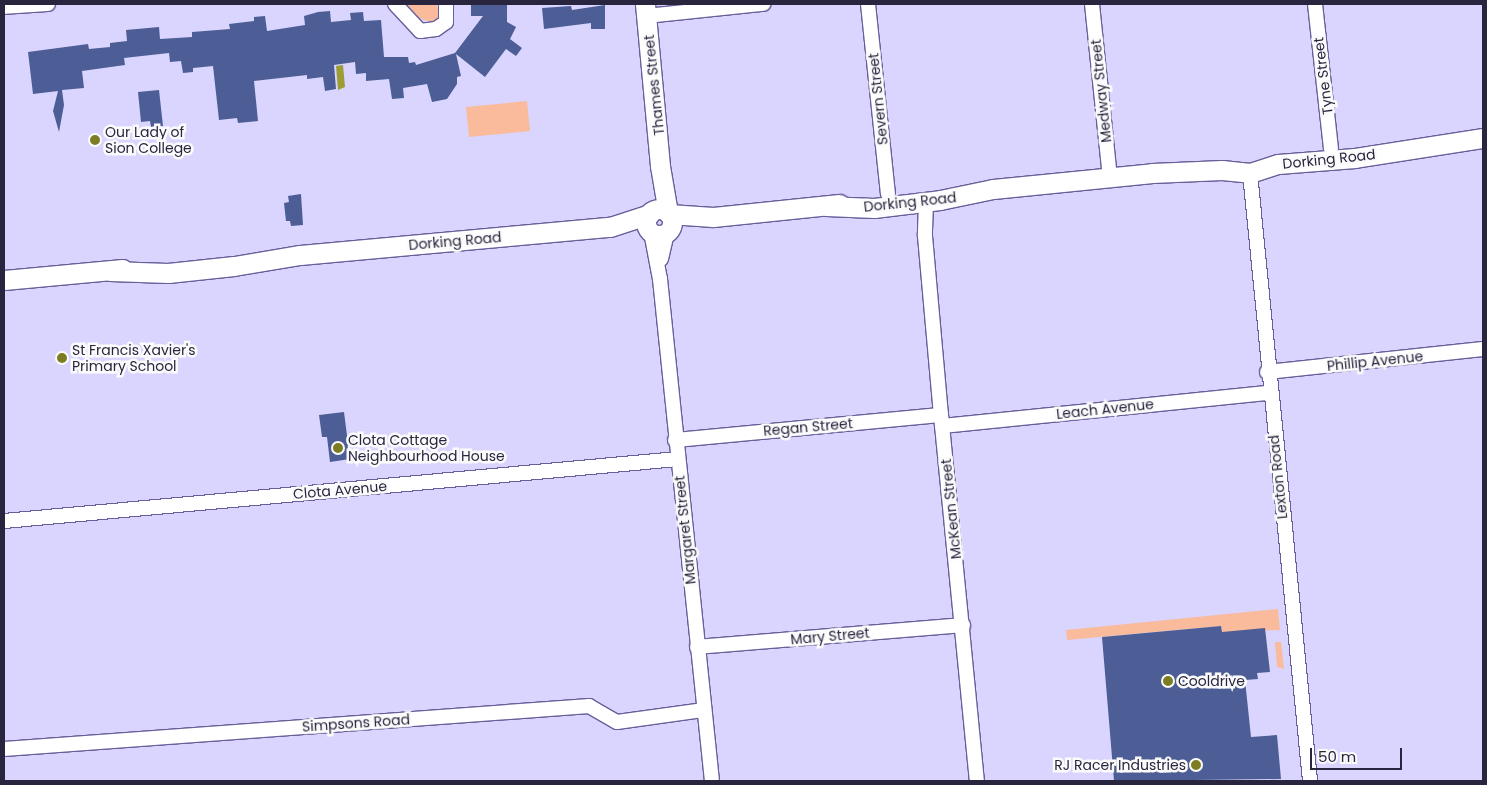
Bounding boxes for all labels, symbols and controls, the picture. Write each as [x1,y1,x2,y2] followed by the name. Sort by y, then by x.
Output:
[640,34,668,136] street label: Thames Street
[1310,36,1336,116] street label: Tyne Street
[1087,39,1115,143] street label: Medway Street
[865,52,891,146] street label: Severn Street
[105,124,192,156] place label: Our Lady of Sion College
[89,134,101,146] marker: Our Lady of Sion College
[1282,146,1376,172] street label: Dorking Road
[863,189,957,215] street label: Dorking Road
[408,229,502,253] street label: Dorking Road
[72,342,196,374] place label: St Francis Xavier's Primary School
[1326,348,1424,374] street label: Phillip Avenue
[56,352,68,364] marker: St Francis Xavier's Primary School
[1055,396,1155,422] street label: Leach Avenue
[763,415,853,439] street label: Regan Street
[348,432,505,464] place label: Clota Cottage Neighbourhood House
[1265,434,1291,520] street label: Lexton Road
[332,442,344,454] marker: Clota Cottage Neighbourhood House
[937,458,965,560] street label: McKean Street
[671,475,699,585] street label: Margaret Street
[292,478,388,502] street label: Clota Avenue
[790,624,870,648] street label: Mary Street
[1178,673,1245,689] place label: Cooldrive
[1162,675,1174,687] marker: Cooldrive
[301,711,411,735] street label: Simpsons Road
[1312,738,1404,770] scale bar
[1318,746,1356,767] text: 50 m
[1054,757,1186,773] place label: RJ Racer Industries
[1190,759,1202,771] marker: RJ Racer Industries

